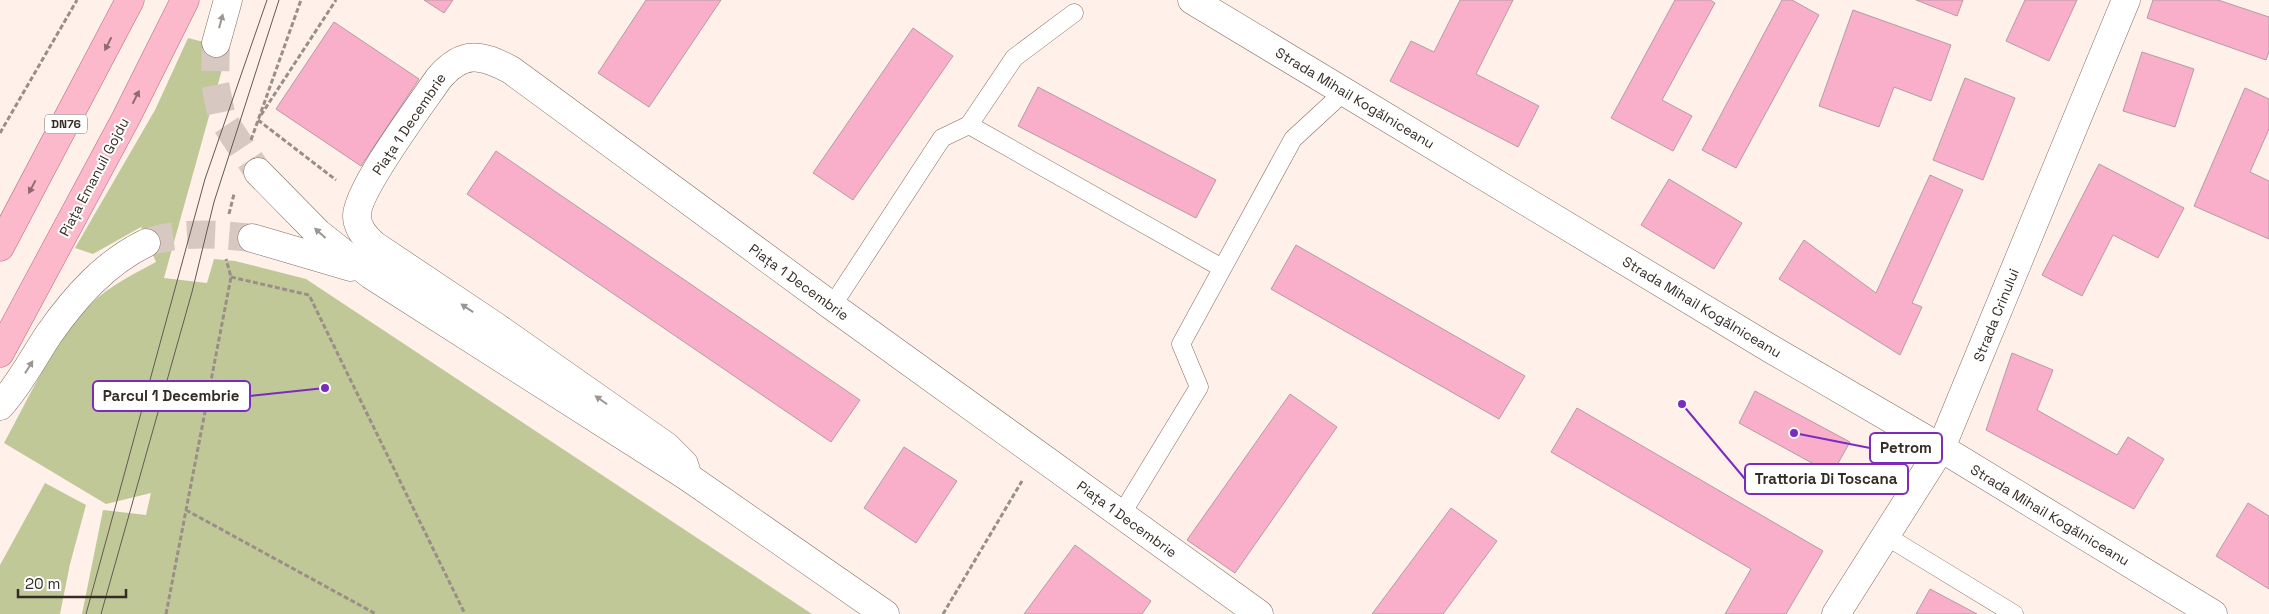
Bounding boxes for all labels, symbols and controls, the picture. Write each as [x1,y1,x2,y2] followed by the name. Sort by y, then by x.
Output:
[217,14,225,29] one-way arrow
[104,36,112,51] one-way arrow
[1272,43,1438,153] street label: Strada Mihail Kogălniceanu
[368,70,450,178] street label: Piața 1 Decembrie
[132,90,140,105] one-way arrow
[45,115,87,134] road number: DN76
[55,115,133,239] street label: Piața Emanuil Gojdu
[28,180,36,194] one-way arrow
[313,228,326,239] one-way arrow
[745,240,853,324] street label: Piața 1 Decembrie
[1619,252,1785,362] street label: Strada Mihail Kogălniceanu
[1969,266,2023,364] street label: Strada Crinului
[461,303,474,312] one-way arrow
[24,361,33,374] one-way arrow
[93,381,250,411] callout: Parcul 1 Decembrie
[103,386,240,405] text: Parcul 1 Decembrie
[594,395,608,405] one-way arrow
[1870,433,1942,463] callout: Petrom
[1880,438,1932,457] text: Petrom
[1967,460,2133,570] street label: Strada Mihail Kogălniceanu
[1745,464,1908,494] callout: Trattoria Di Toscana
[1755,469,1898,488] text: Trattoria Di Toscana
[1073,477,1181,561] street label: Piața 1 Decembrie
[18,566,125,598] scale bar
[25,574,60,593] text: 20 m

